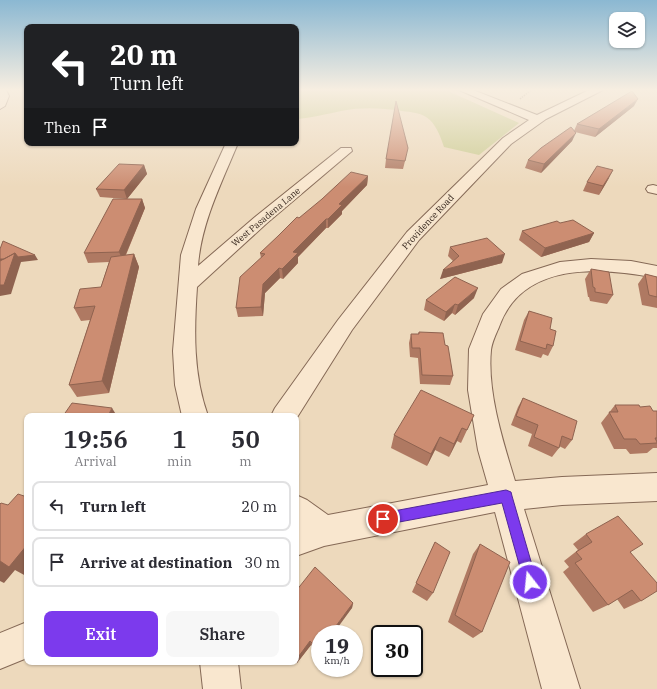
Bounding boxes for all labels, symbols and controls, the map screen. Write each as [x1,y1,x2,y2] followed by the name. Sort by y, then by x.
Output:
[609,12,645,48] map controls
[609,12,645,48] button: layers
[110,36,177,73] text: 20 m
[44,40,96,92] icon: left
[110,72,184,95] text: Turn left
[89,116,111,138] icon: arrive
[44,118,81,137] text: Then
[229,185,302,249] street label: West Pasadena Lane
[399,192,456,251] street label: Providence Road
[63,423,128,455] text: 19:56
[172,423,187,455] text: 1
[231,423,260,455] text: 50
[74,453,117,470] text: Arrival
[167,453,192,470] text: min
[239,453,252,470] text: m
[46,495,68,517] icon: left
[80,497,146,516] text: Turn left
[241,497,277,516] text: 20 m
[366,502,400,536] pin
[372,508,394,530] icon: arrive
[46,551,68,573] icon: arrive
[80,553,232,572] text: Arrive at destination
[244,553,280,572] text: 30 m
[509,561,551,603] position arrow
[44,611,158,657] button: Exit
[166,611,279,657] button: Share
[371,625,423,677] speed limit sign: 30
[325,632,349,659] text: 19
[324,654,350,667] text: km/h

